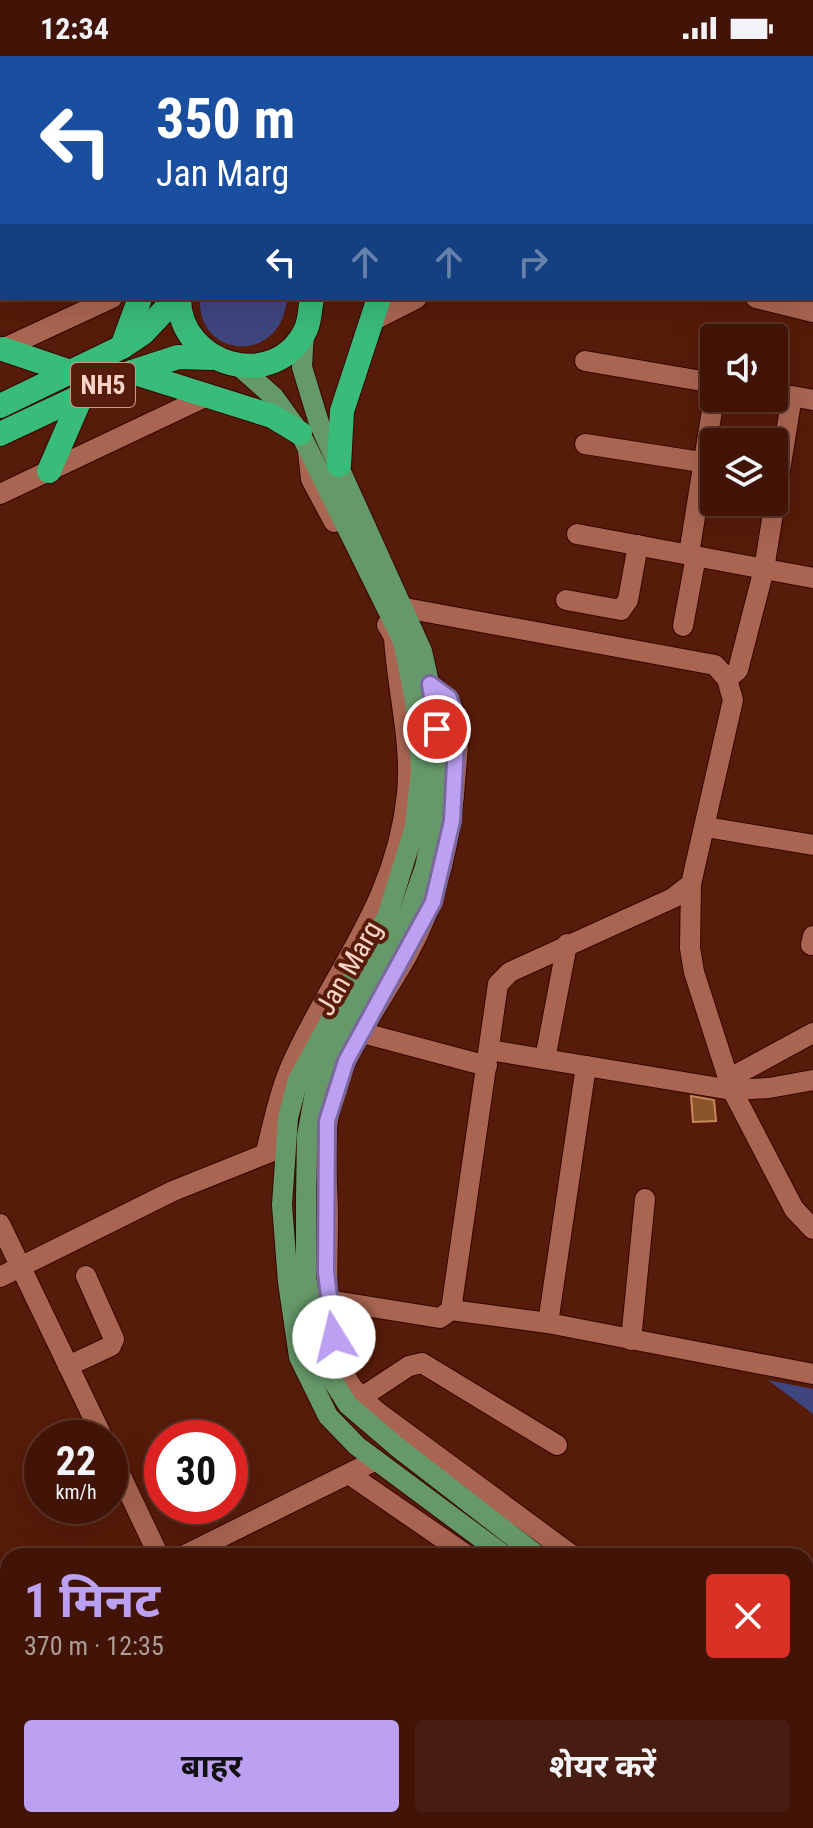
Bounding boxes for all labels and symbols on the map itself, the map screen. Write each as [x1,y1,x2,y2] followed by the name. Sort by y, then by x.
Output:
[71,363,135,407] road number: NH5
[403,695,471,763] pin
[308,915,389,1021] street label: Jan Marg
[292,1295,376,1379] position arrow
[144,1420,248,1524] speed limit sign: 30

